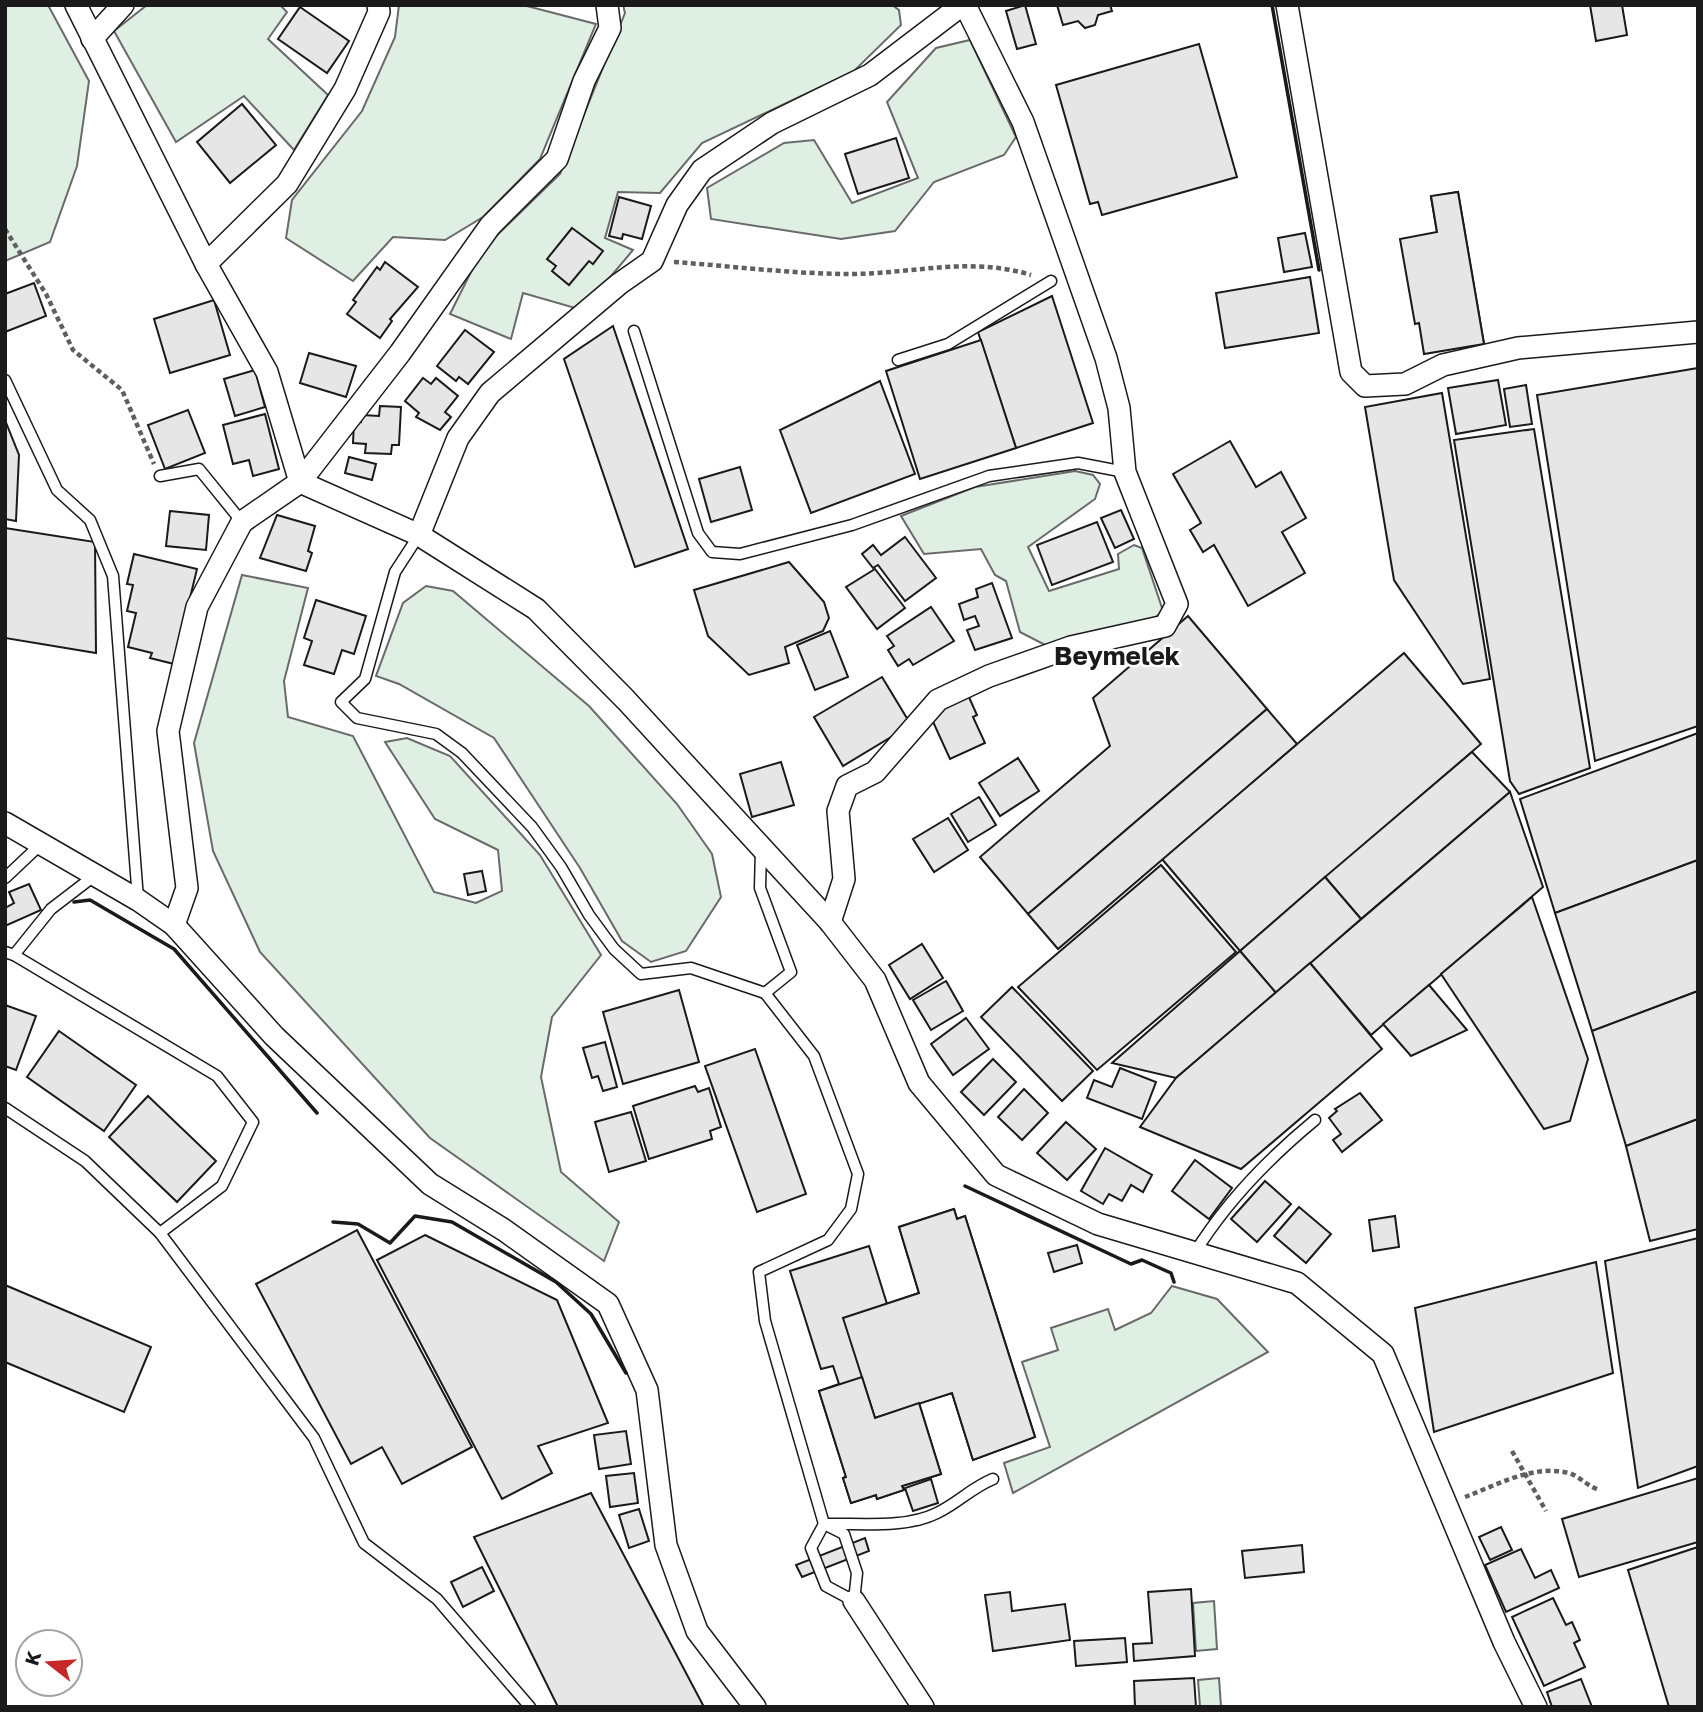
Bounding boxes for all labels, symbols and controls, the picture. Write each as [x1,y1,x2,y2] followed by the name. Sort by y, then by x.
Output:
[1054,640,1180,671] district label: Beymelek
[14,1628,84,1698] north arrow
[19,1648,45,1668] text: K

